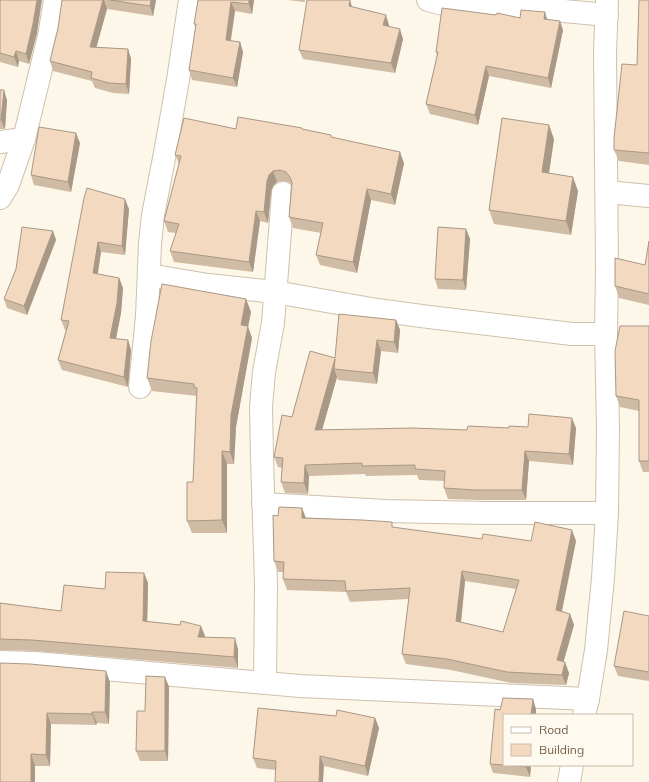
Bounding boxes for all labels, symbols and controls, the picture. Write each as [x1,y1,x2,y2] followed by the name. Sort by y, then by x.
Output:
[503,714,633,766] legend
[539,722,568,737] text: Road
[539,742,584,757] text: Building

